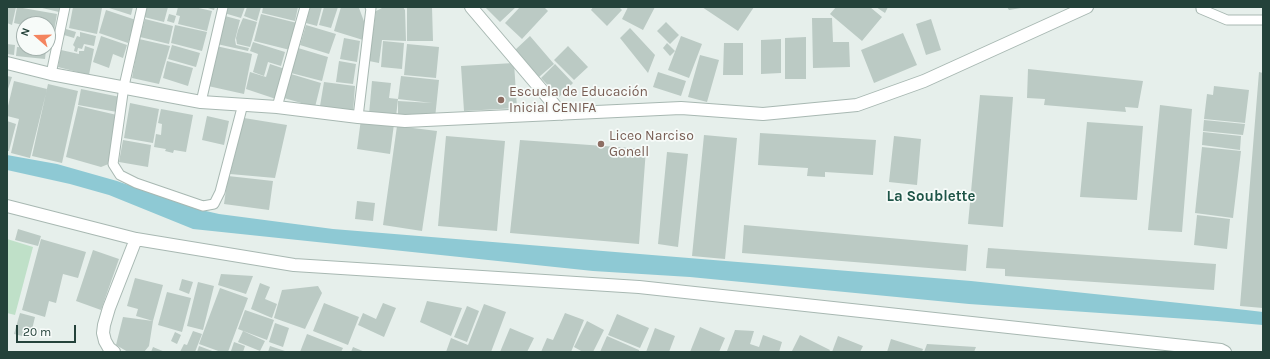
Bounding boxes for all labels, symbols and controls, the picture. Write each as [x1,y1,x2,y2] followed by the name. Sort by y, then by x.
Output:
[16,16,56,56] north arrow
[18,26,33,38] text: N
[509,84,648,116] place label: Escuela de Educación Inicial CENIFA
[496,95,506,105] marker: Escuela de Educación Inicial CENIFA
[609,128,694,160] place label: Liceo Narciso Gonell
[596,139,606,149] marker: Liceo Narciso Gonell
[887,188,975,206] district label: La Soublette
[18,317,78,343] scale bar
[23,325,51,339] text: 20 m

